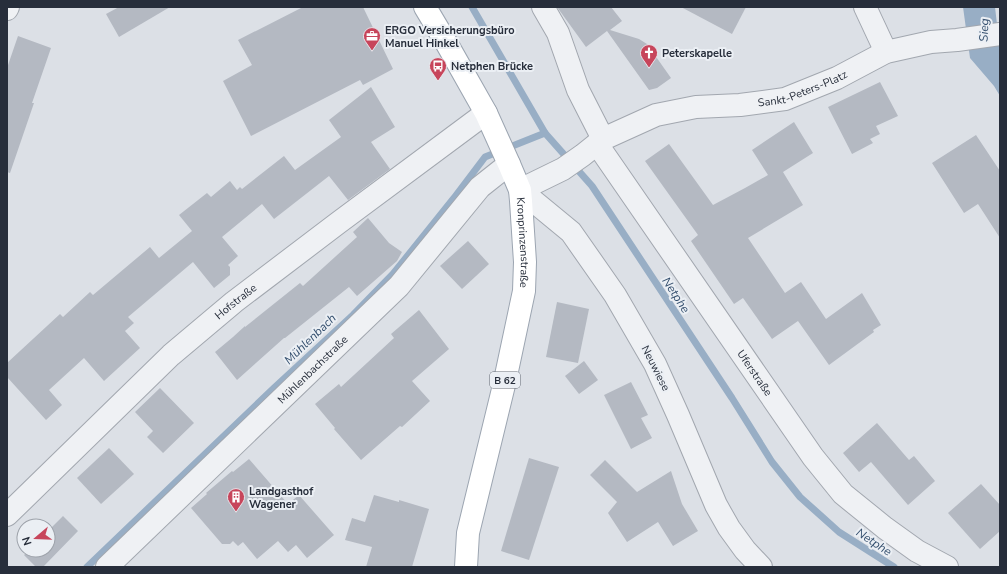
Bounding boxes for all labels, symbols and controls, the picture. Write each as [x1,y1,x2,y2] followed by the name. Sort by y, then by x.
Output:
[976,18,992,42] water label: Sieg
[385,23,515,51] place label: ERGO Versicherungsbüro Manuel Hinkel
[362,26,382,51] office icon: ERGO Versicherungsbüro Manuel Hinkel
[639,43,659,68] church icon: Peterskapelle
[662,46,732,61] place label: Peterskapelle
[428,56,448,81] bus stop icon: Netphen Brücke
[451,59,533,74] place label: Netphen Brücke
[757,67,850,111] street label: Sankt-Peters-Platz
[513,196,532,288] street label: Kronprinzenstraße
[658,274,694,316] water label: Netphe
[212,280,260,323] street label: Hofstraße
[281,310,340,368] water label: Mühlenbach
[274,332,351,407] street label: Mühlenbachstraße
[638,343,673,394] street label: Neuwiese
[733,347,776,399] street label: Uferstraße
[490,372,520,388] road number: B 62
[249,484,314,512] place label: Landgasthof Wagener
[226,487,246,512] building icon: Landgasthof Wagener
[16,518,56,558] north arrow
[853,524,895,560] water label: Netphe
[19,535,35,547] text: N

